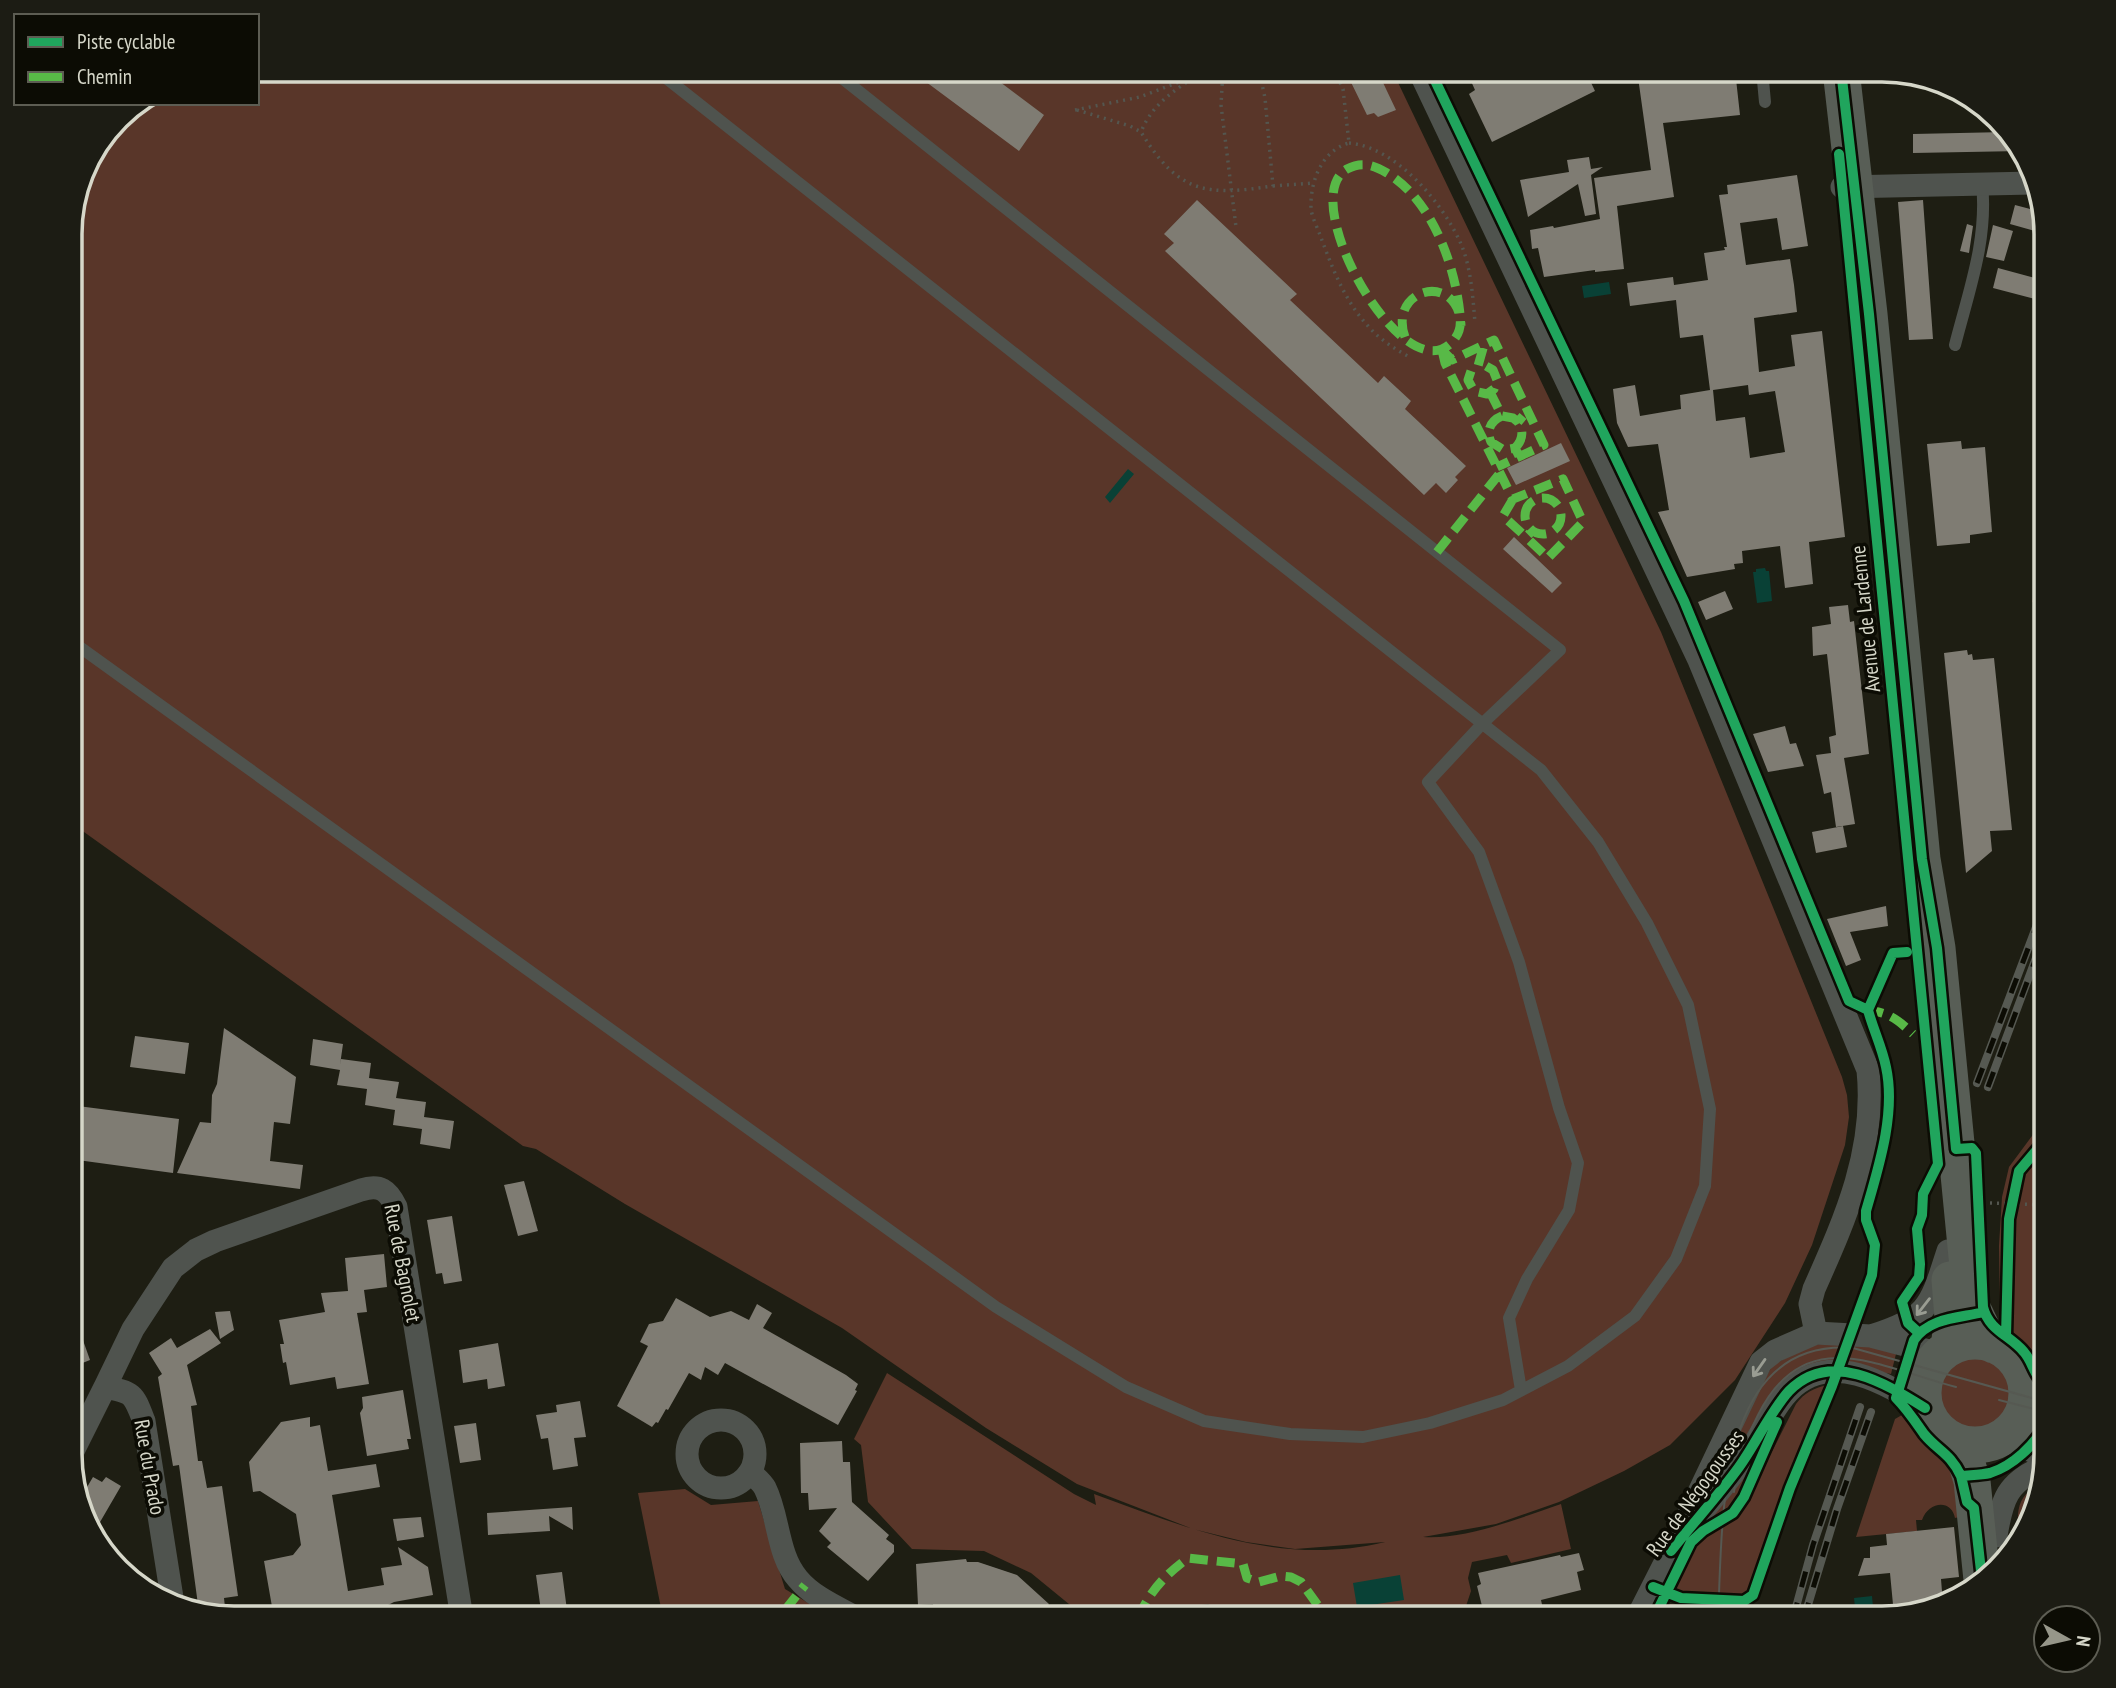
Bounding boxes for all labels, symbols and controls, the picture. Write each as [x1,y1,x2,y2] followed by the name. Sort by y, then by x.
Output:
[14,14,259,105] legend
[77,28,175,55] text: Piste cyclable
[77,63,132,90] text: Chemin
[1844,544,1886,694] street label: Avenue de Lardenne
[378,1202,428,1324] street label: Rue de Bagnolet
[1916,1297,1931,1315] one-way arrow
[1752,1358,1766,1377] one-way arrow
[128,1417,172,1517] street label: Rue du Prado
[1640,1425,1750,1561] street label: Rue de Négogousses
[2032,1604,2102,1674] north arrow
[2071,1635,2096,1648] text: N

